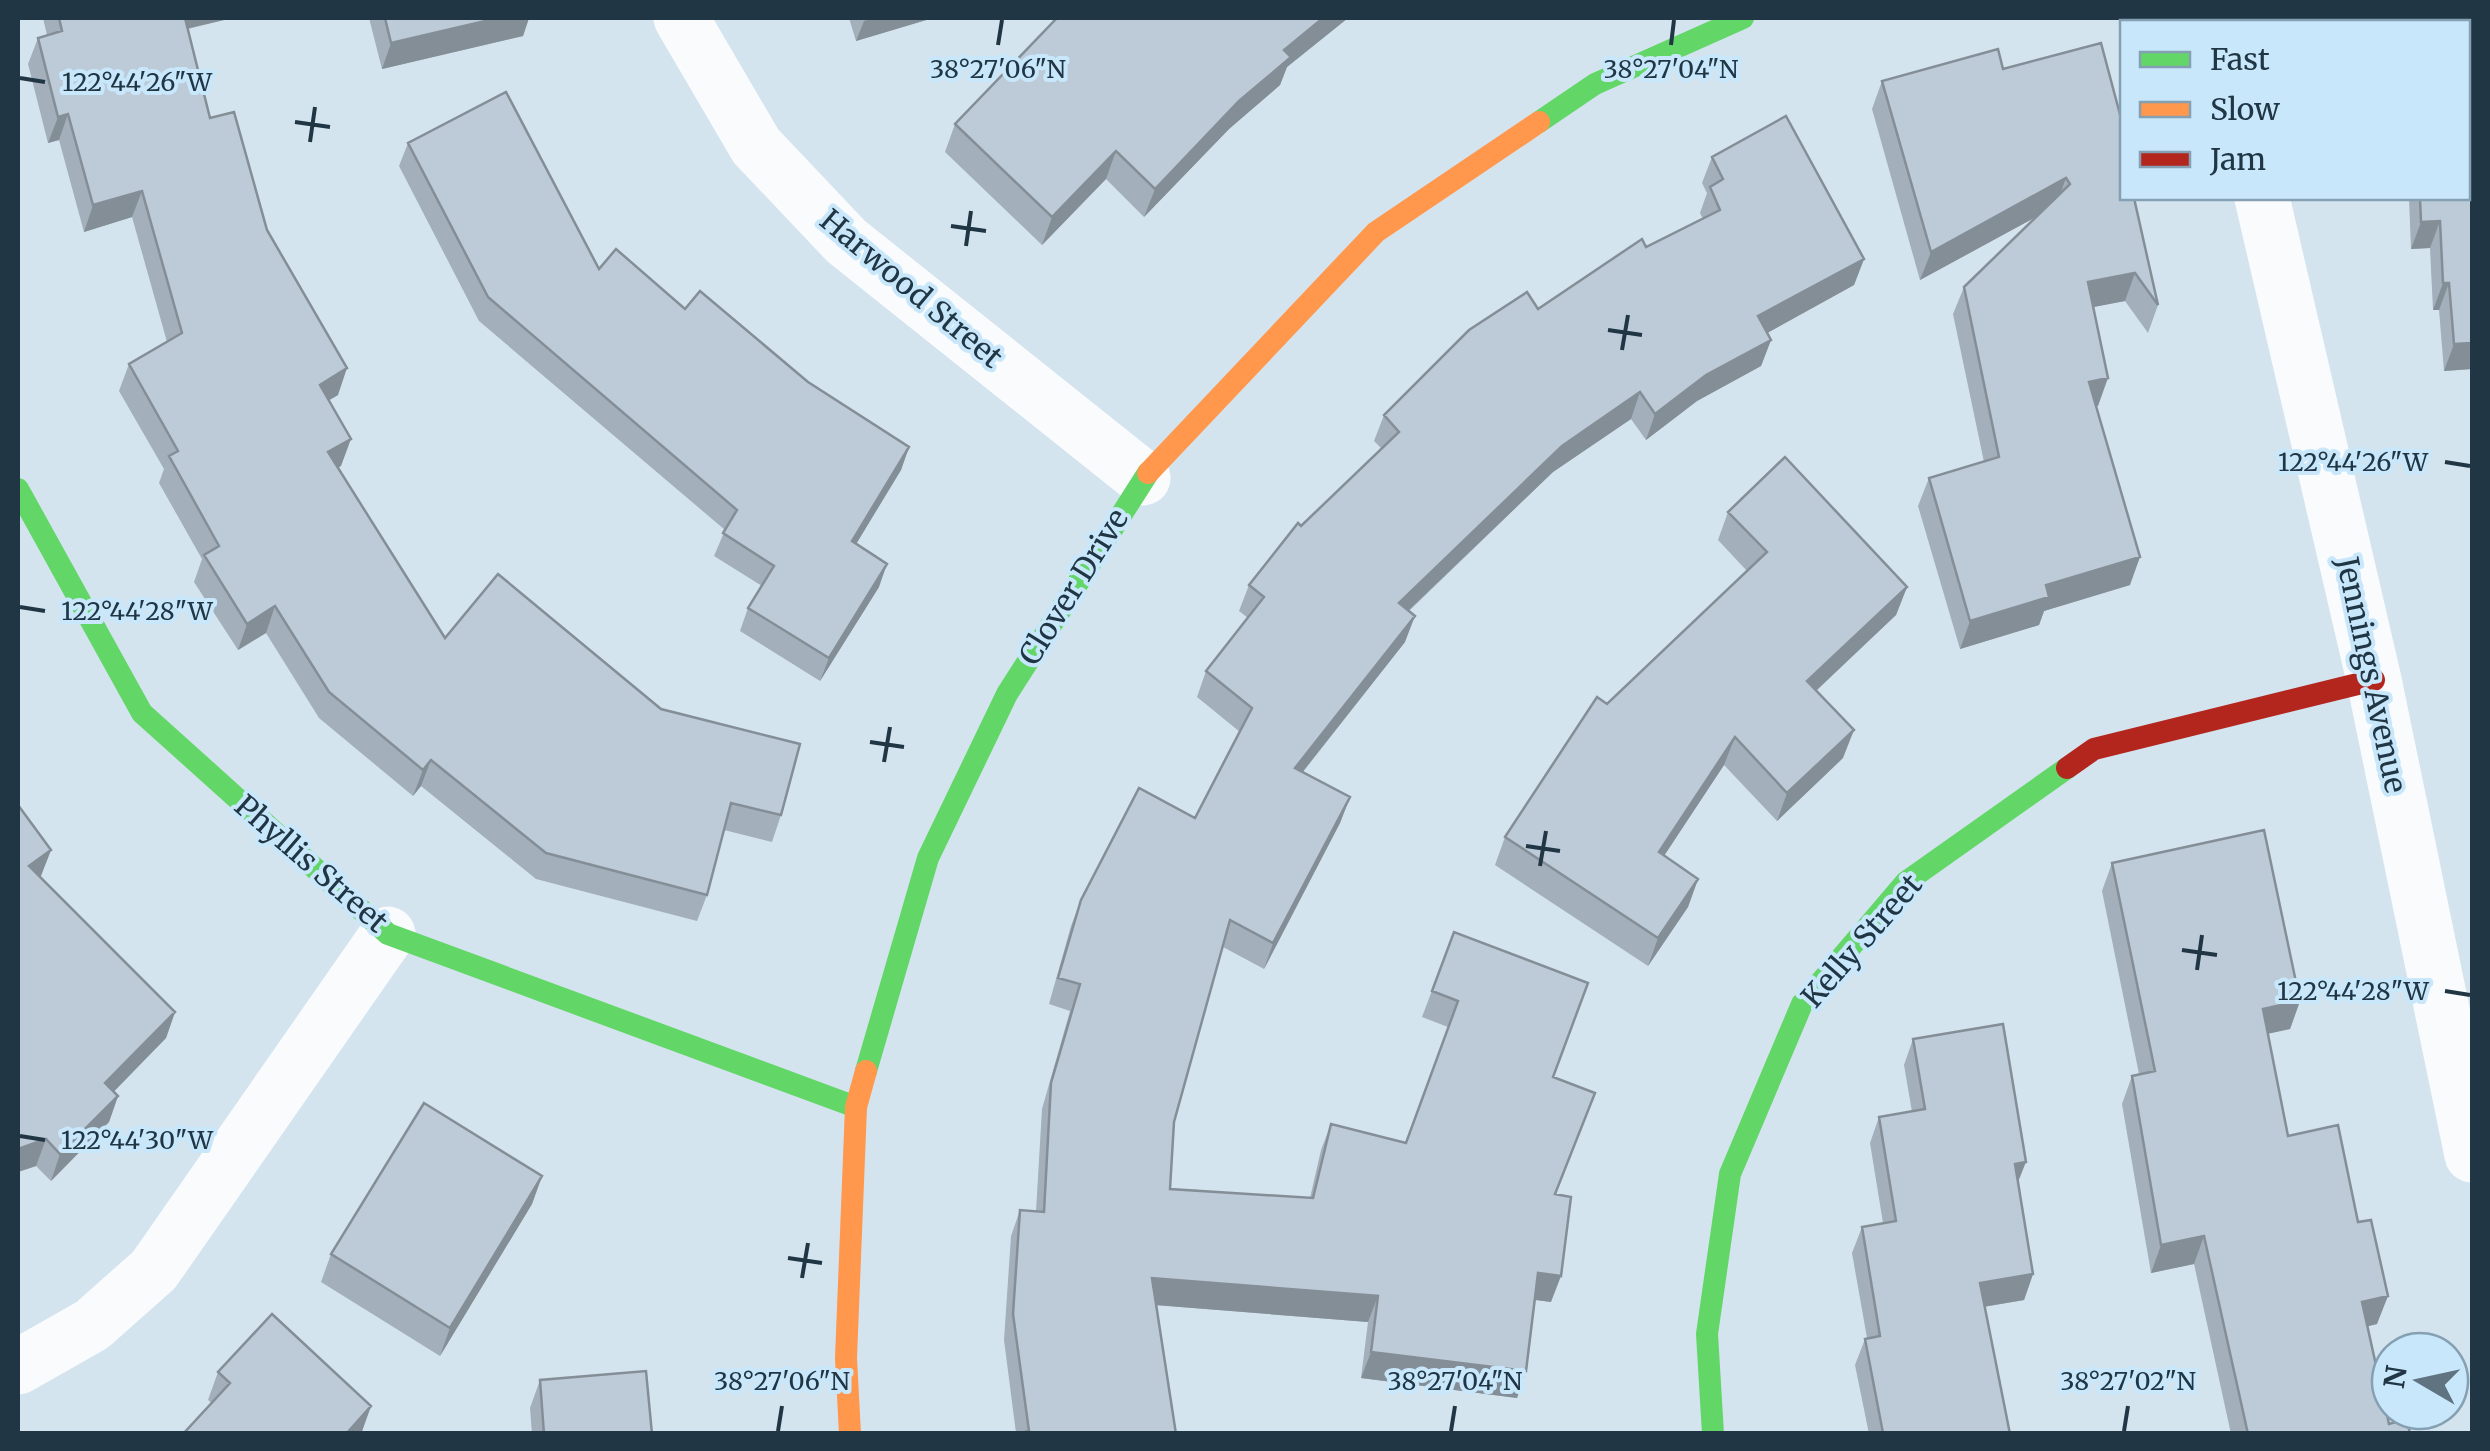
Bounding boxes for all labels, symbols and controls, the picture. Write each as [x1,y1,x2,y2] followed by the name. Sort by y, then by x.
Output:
[2120,20,2470,200] legend
[2210,40,2270,78] text: Fast
[930,53,1066,85] text: 38°27'06"N
[1604,53,1738,85] text: 38°27'04"N
[62,66,213,98] text: 122°44'26"W
[2210,90,2280,128] text: Slow
[2209,140,2266,178] text: Jam
[812,201,1011,376] street label: Harwood Street
[2278,446,2429,478] text: 122°44'26"W
[1010,501,1136,672] street label: Clover Drive
[2328,552,2416,796] street label: Jennings Avenue
[61,595,214,627] text: 122°44'28"W
[227,786,396,940] street label: Phyllis Street
[1793,865,1930,1015] street label: Kelly Street
[2277,975,2430,1007] text: 122°44'28"W
[61,1124,214,1156] text: 122°44'30"W
[2370,1331,2470,1431] north arrow
[2376,1363,2415,1391] text: N
[714,1365,850,1397] text: 38°27'06"N
[1388,1365,1522,1397] text: 38°27'04"N
[2060,1365,2196,1397] text: 38°27'02"N

